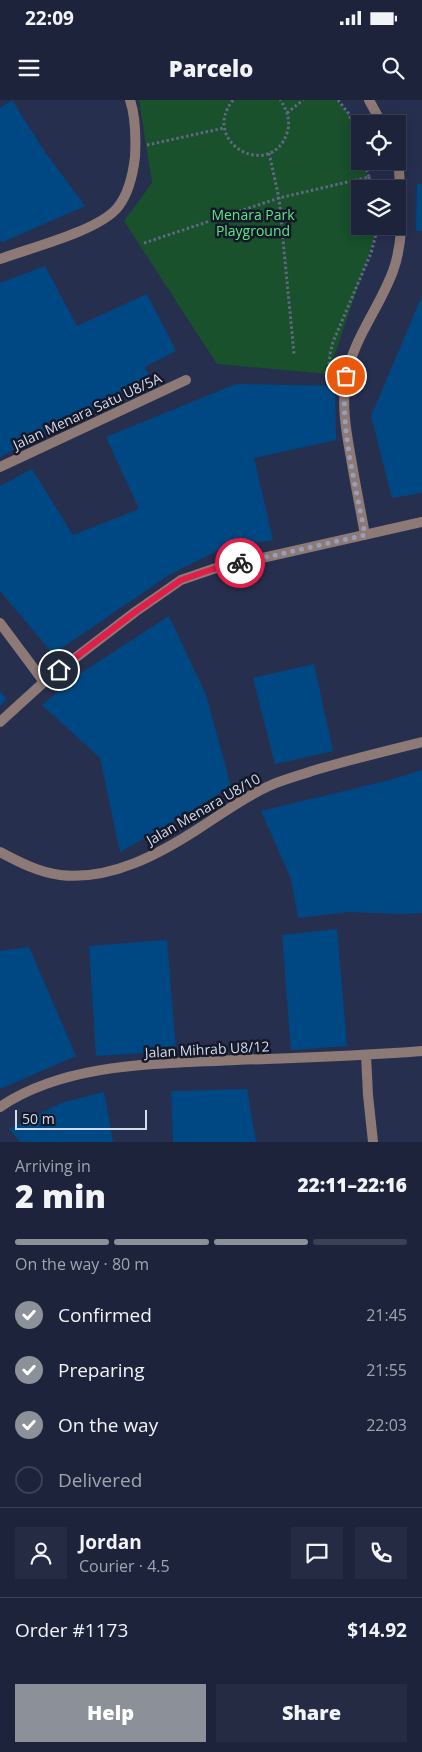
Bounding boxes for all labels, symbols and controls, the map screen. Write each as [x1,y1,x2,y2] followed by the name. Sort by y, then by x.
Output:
[25,5,74,31] text: 22:09
[169,53,253,83] text: Parcelo
[15,54,43,82] icon: menu
[379,54,407,82] icon: search
[351,115,406,235] map controls
[351,115,406,170] button: locate
[351,180,406,235] button: layers
[211,205,295,240] park label: Menara Park Playground
[325,355,367,397] pin
[332,362,360,390] icon: bag
[8,368,165,455] street label: Jalan Menara Satu U8/5A
[215,538,265,588] courier
[226,549,254,577] icon: bike
[38,649,80,691] pin
[45,656,73,684] icon: home
[141,769,263,850] street label: Jalan Menara U8/10
[142,1036,270,1062] street label: Jalan Mihrab U8/12
[15,1107,148,1130] scale bar
[22,1109,55,1128] text: 50 m
[15,1155,91,1177] text: Arriving in
[297,1172,407,1198] text: 22:11–22:16
[15,1174,106,1217] text: 2 min
[15,1253,149,1275] text: On the way · 80 m
[15,1301,43,1329] icon: check
[58,1302,152,1328] text: Confirmed
[366,1304,407,1326] text: 21:45
[15,1356,43,1384] icon: check
[58,1357,145,1383] text: Preparing
[366,1359,407,1381] text: 21:55
[15,1411,43,1439] icon: check
[58,1412,158,1438] text: On the way
[366,1414,407,1436] text: 22:03
[58,1467,142,1493] text: Delivered
[15,1527,67,1579] button: person
[291,1527,343,1579] button: chat
[355,1527,407,1579] button: phone
[79,1529,142,1555] text: Jordan
[79,1555,170,1577] text: Courier · 4.5
[15,1617,128,1643] text: Order #1173
[347,1617,407,1643] text: $14.92
[15,1684,206,1742] button: Help
[216,1684,407,1742] button: Share

